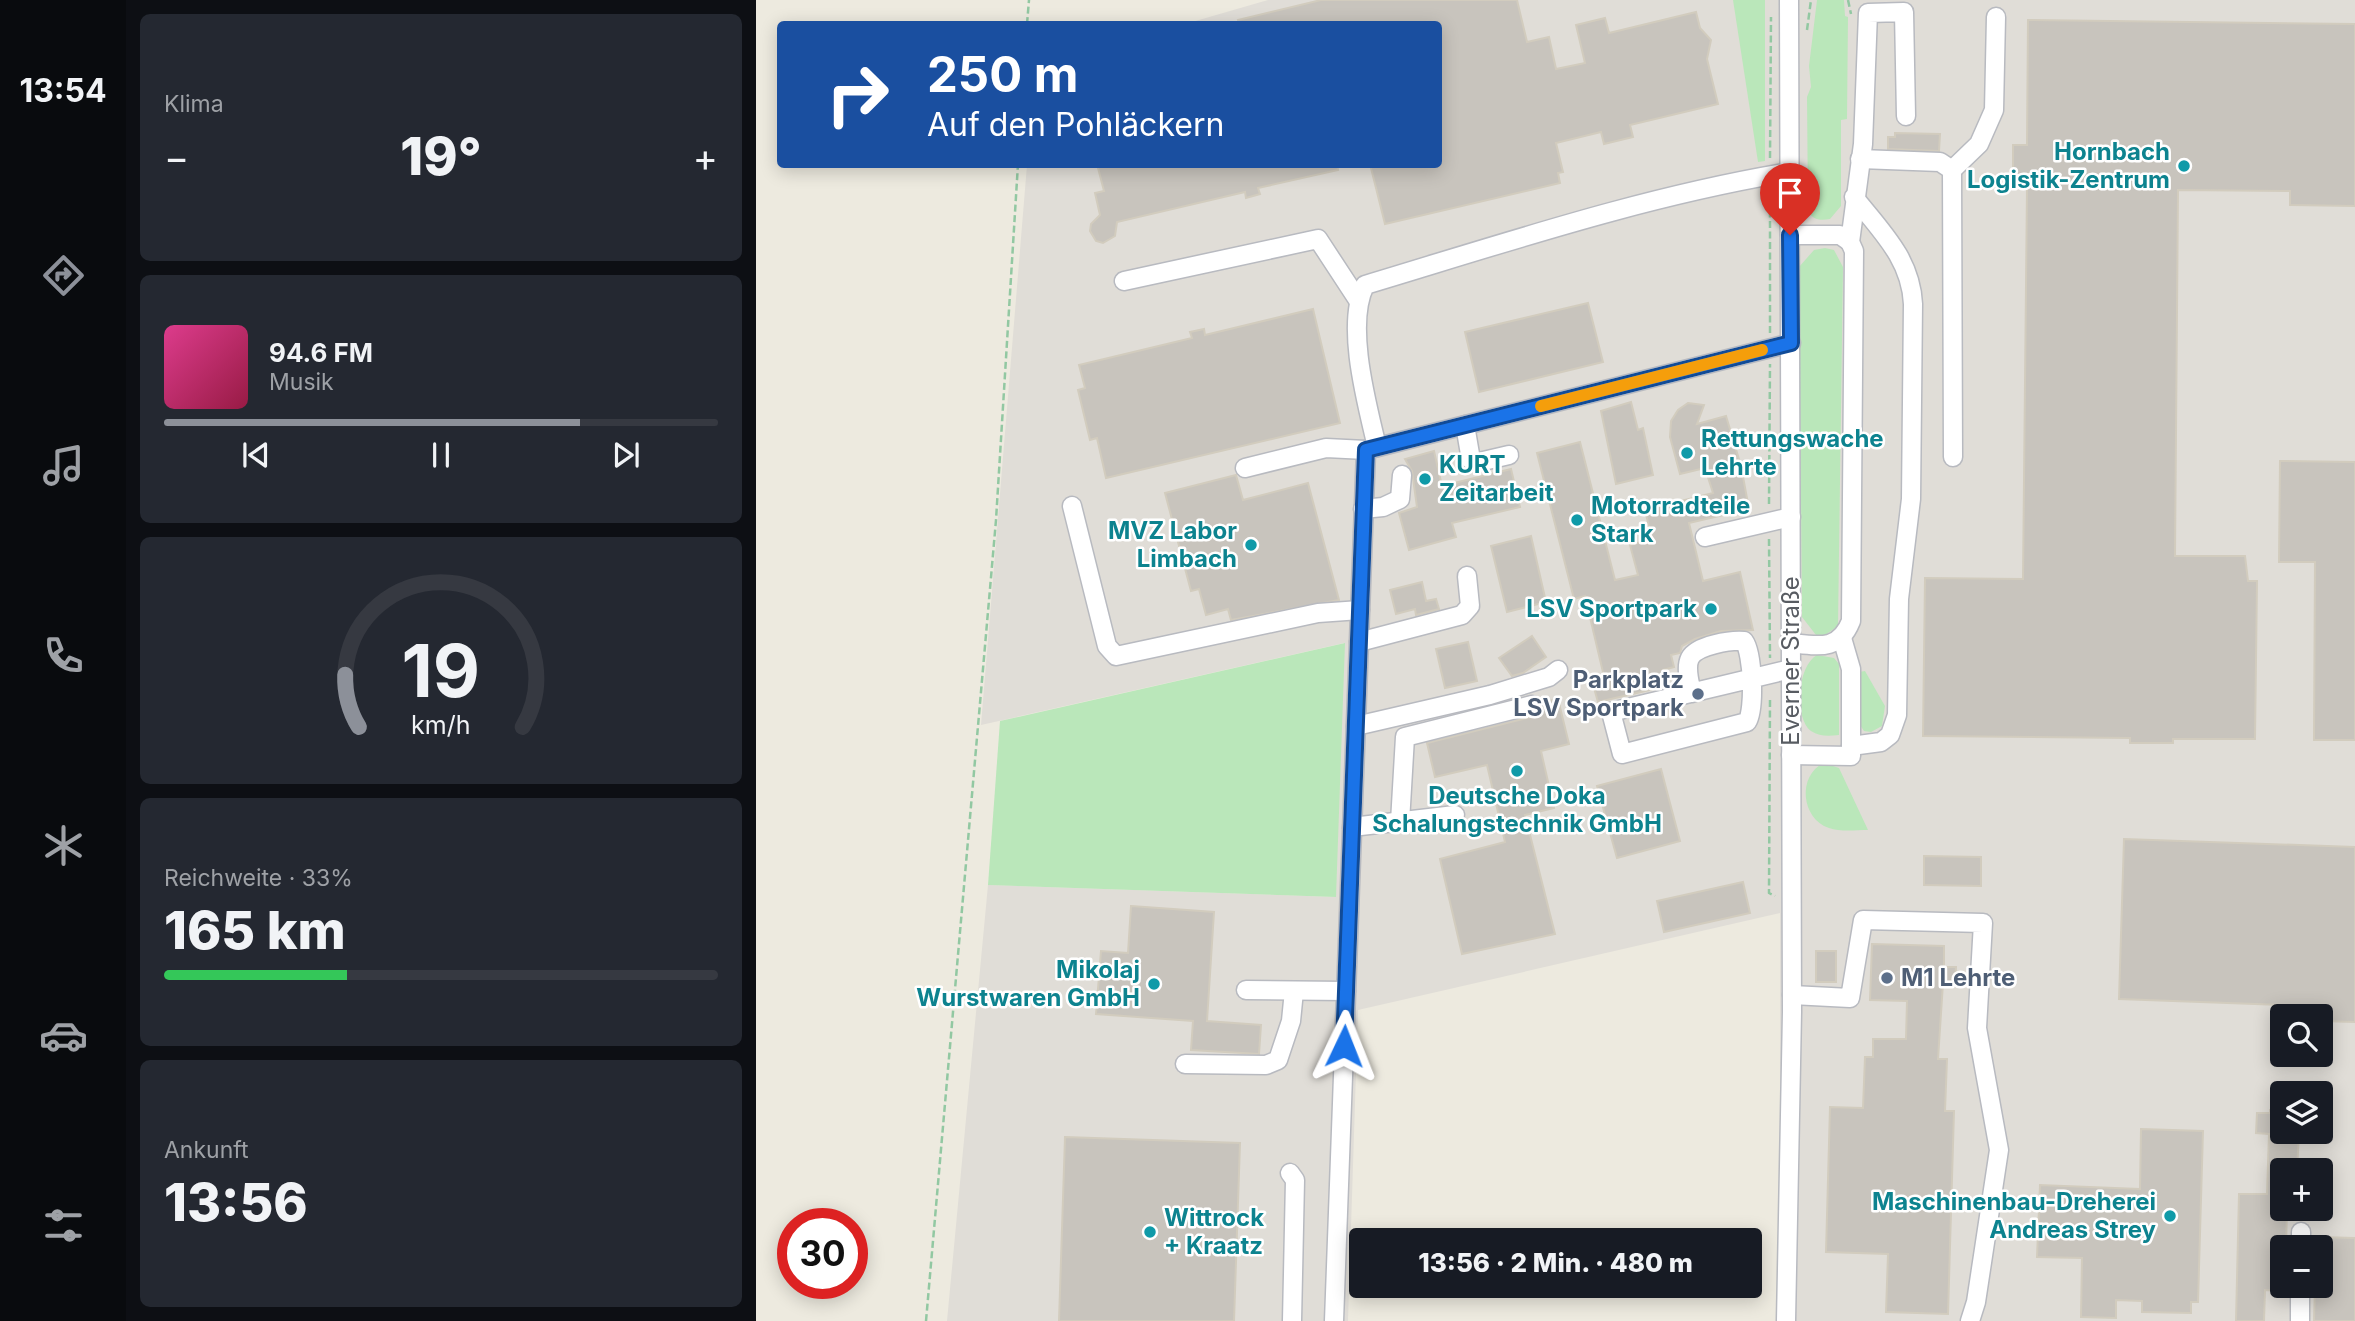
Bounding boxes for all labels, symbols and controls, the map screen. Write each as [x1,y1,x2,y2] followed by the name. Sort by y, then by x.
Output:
[927,45,1079,104] text: 250 m
[812,49,903,140] icon: right
[19,71,107,110] text: 13:54
[164,90,224,118] text: Klima
[927,105,1224,144] text: Auf den Pohläckern
[400,125,482,188] text: 19°
[164,134,189,180] text: −
[693,134,718,180] text: +
[1967,137,2170,194] place label: Hornbach Logistik-Zentrum
[2176,158,2192,174] marker: Hornbach Logistik-Zentrum
[1760,163,1820,235] pin
[1771,174,1809,212] icon: arrive
[39,251,88,300] icon: directions
[269,337,373,368] text: 94.6 FM
[269,368,334,396] text: Musik
[1701,424,1884,481] place label: Rettungswache Lehrte
[237,436,275,474] icon: previous
[422,436,460,474] icon: pause
[607,436,645,474] icon: next
[39,441,88,490] icon: music
[1679,445,1695,461] marker: Rettungswache Lehrte
[1439,450,1554,507] place label: KURT Zeitarbeit
[1417,471,1433,487] marker: KURT Zeitarbeit
[1591,491,1750,548] place label: Motorradteile Stark
[1569,512,1585,528] marker: Motorradteile Stark
[1108,516,1237,573] place label: MVZ Labor Limbach
[1243,537,1259,553] marker: MVZ Labor Limbach
[1776,576,1805,746] street label: Everner Straße
[1526,594,1697,623] place label: LSV Sportpark
[1703,601,1719,617] marker: LSV Sportpark
[402,626,480,715] text: 19
[39,631,88,680] icon: phone
[1513,665,1684,722] place label: Parkplatz LSV Sportpark
[1690,686,1706,702] marker: Parkplatz LSV Sportpark
[411,709,471,739] text: km/h
[1509,763,1525,779] marker: Deutsche Doka Schalungstechnik GmbH
[1372,781,1662,838] place label: Deutsche Doka Schalungstechnik GmbH
[39,821,88,870] icon: climate
[164,864,353,892] text: Reichweite · 33%
[164,899,346,962] text: 165 km
[916,955,1140,1012] place label: Mikolaj Wurstwaren GmbH
[1901,963,2015,992] place label: M1 Lehrte
[1879,970,1895,986] marker: M1 Lehrte
[1146,976,1162,992] marker: Mikolaj Wurstwaren GmbH
[2270,1004,2333,1298] map controls
[2270,1004,2333,1067] button: search
[1307,1009,1381,1083] position arrow
[39,1011,88,1060] icon: car
[2270,1081,2333,1144] button: layers
[164,1136,249,1164] text: Ankunft
[2270,1158,2333,1221] button: +
[164,1171,308,1234] text: 13:56
[1872,1187,2157,1244] place label: Maschinenbau-Dreherei Andreas Strey
[39,1201,88,1250] icon: filters
[1164,1203,1264,1260] place label: Wittrock + Kraatz
[777,1208,868,1299] speed limit sign: 30
[2162,1208,2178,1224] marker: Maschinenbau-Dreherei Andreas Strey
[1142,1224,1158,1240] marker: Wittrock + Kraatz
[2270,1235,2333,1298] button: −
[1418,1247,1693,1278] text: 13:56 · 2 Min. · 480 m

